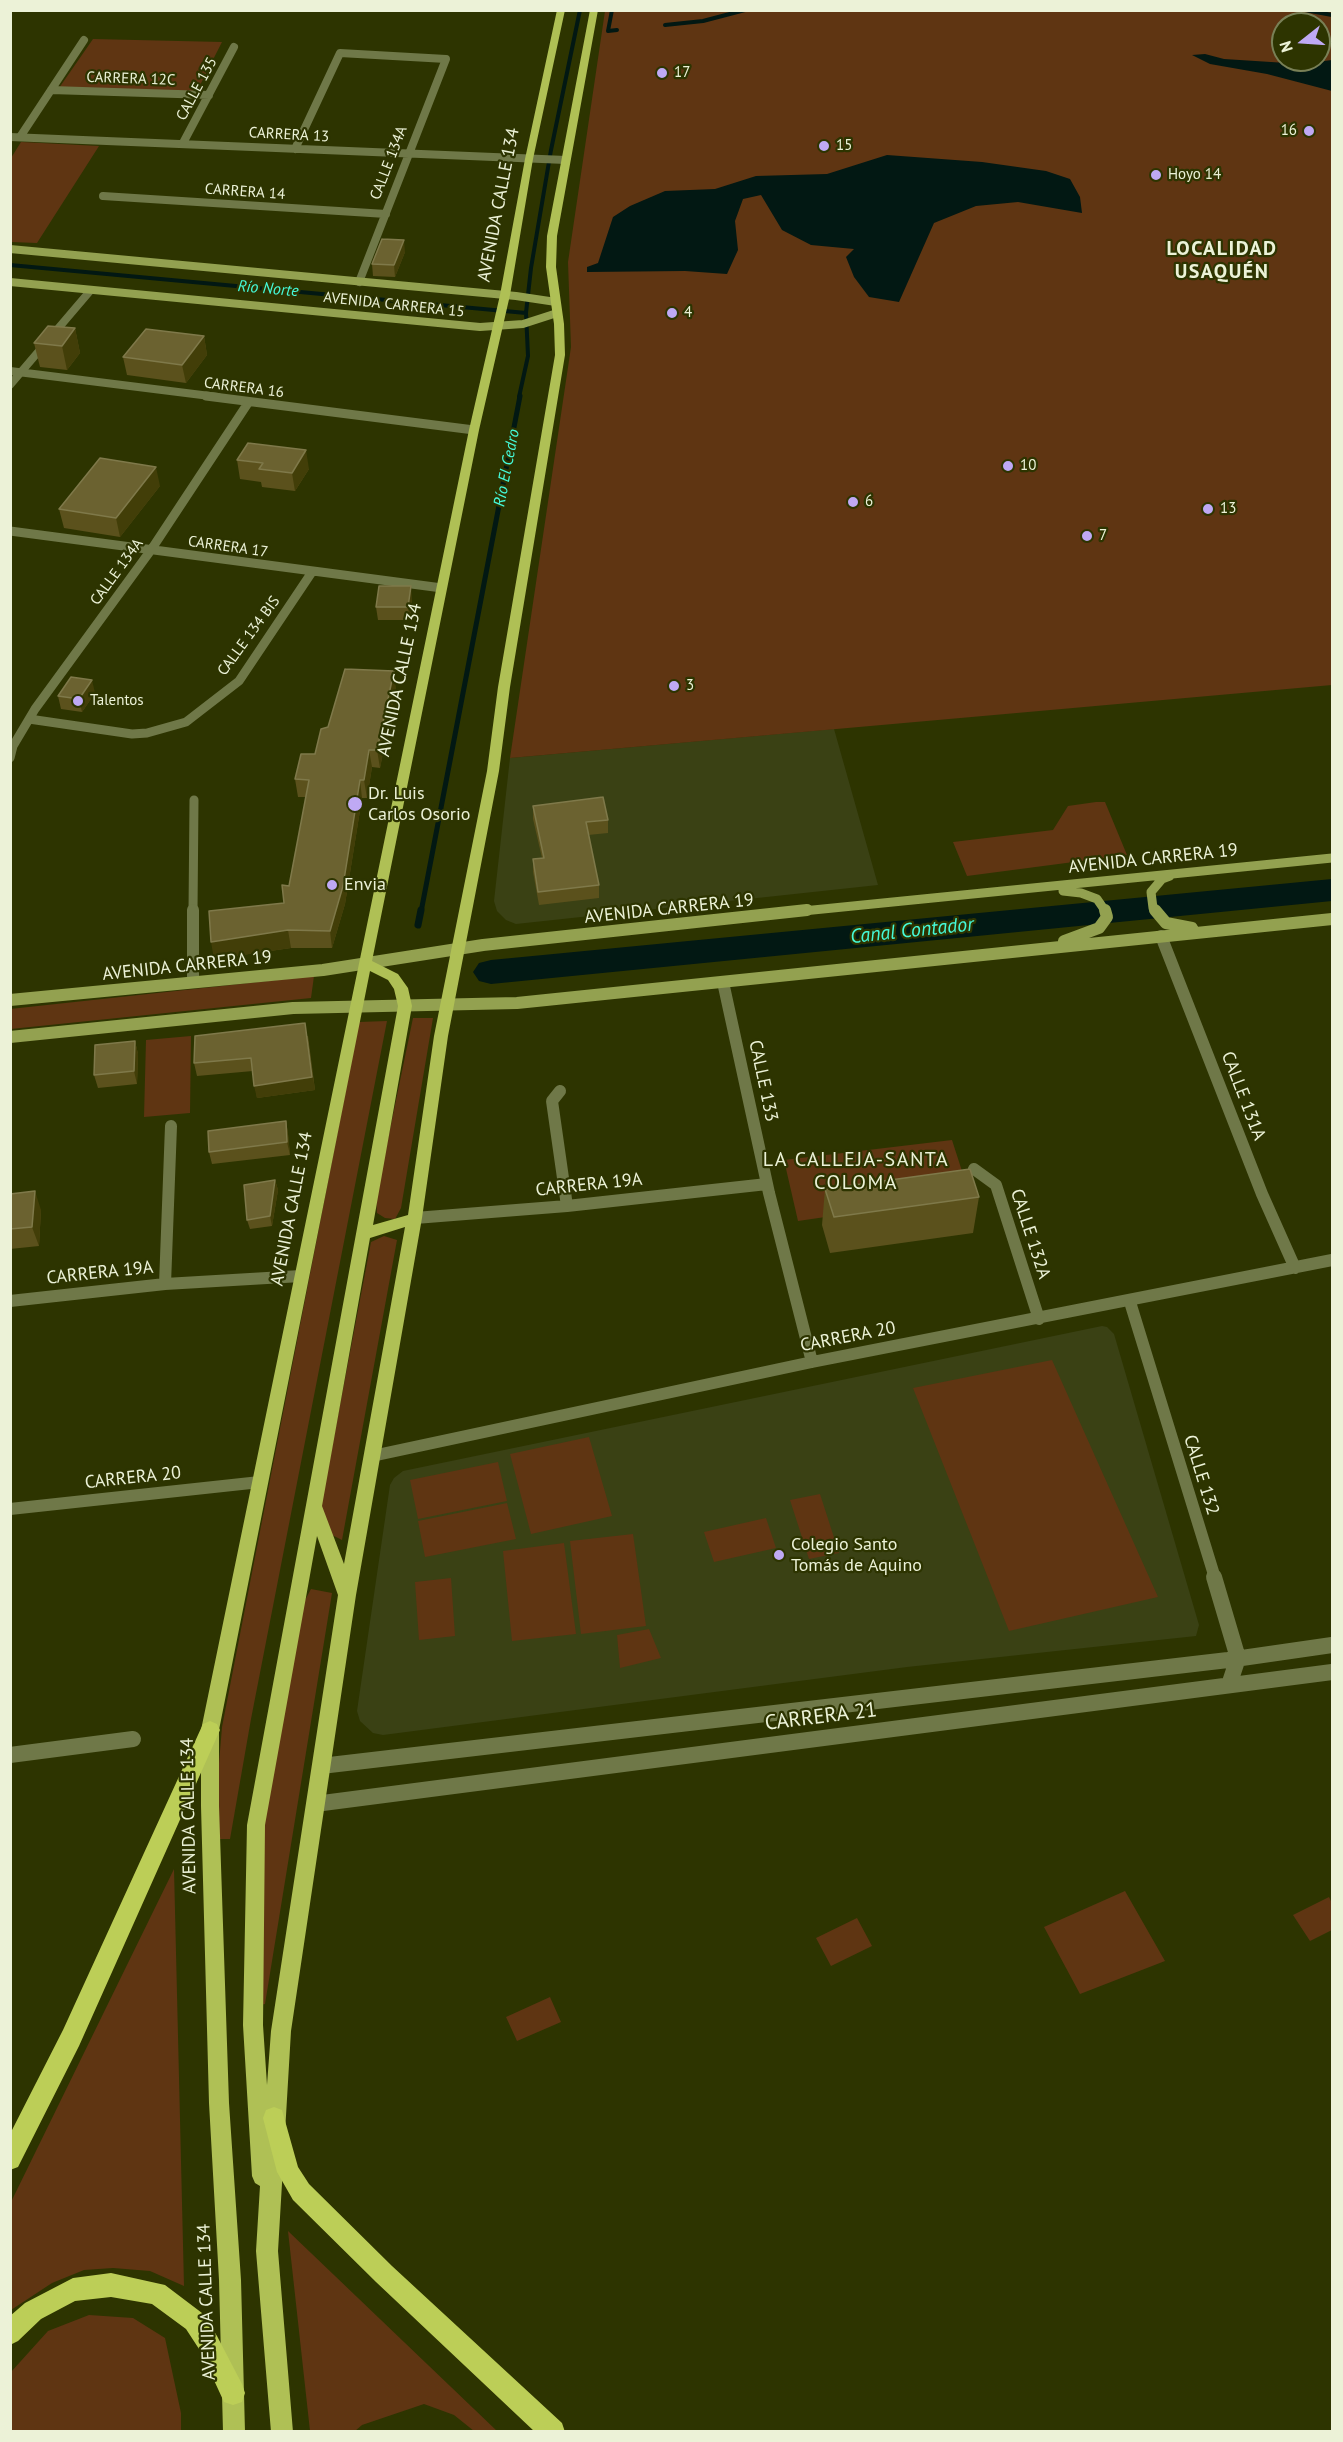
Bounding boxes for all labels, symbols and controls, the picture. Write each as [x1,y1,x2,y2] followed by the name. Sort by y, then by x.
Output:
[1271,12,1331,72] north arrow
[1275,39,1297,55] text: N
[173,54,221,124] street label: CALLE 135
[674,64,690,82] place label: 17
[655,66,669,80] marker: 17
[86,68,176,90] street label: CARRERA 12C
[1281,122,1297,140] place label: 16
[367,123,411,203] street label: CALLE 134A
[248,124,330,146] street label: CARRERA 13
[1302,124,1316,138] marker: 16
[473,126,525,284] street label: AVENIDA CALLE 134
[836,137,852,155] place label: 15
[817,139,831,153] marker: 15
[1168,166,1221,184] place label: Hoyo 14
[1149,168,1163,182] marker: Hoyo 14
[204,180,286,204] street label: CARRERA 14
[1166,237,1278,284] district label: LOCALIDAD USAQUÉN
[237,277,299,301] water label: Río Norte
[323,289,465,321] street label: AVENIDA CARRERA 15
[684,304,692,322] place label: 4
[665,306,679,320] marker: 4
[203,374,285,402] street label: CARRERA 16
[490,427,524,509] water label: Río El Cedro
[1020,457,1036,475] place label: 10
[1001,459,1015,473] marker: 10
[865,493,873,511] place label: 6
[846,495,860,509] marker: 6
[1220,500,1236,518] place label: 13
[1201,502,1215,516] marker: 13
[1099,527,1107,545] place label: 7
[1080,529,1094,543] marker: 7
[187,532,269,562] street label: CARRERA 17
[87,535,147,609] street label: CALLE 134A
[214,593,284,679] street label: CALLE 134 BIS
[373,601,427,759] street label: AVENIDA CALLE 134
[686,677,694,695] place label: 3
[667,679,681,693] marker: 3
[90,692,144,710] place label: Talentos
[71,694,85,708] marker: Talentos
[368,783,470,826] place label: Dr. Luis Carlos Osorio
[346,795,364,813] marker: Dr. Luis Carlos Osorio
[1067,839,1239,879] street label: AVENIDA CARRERA 19
[344,874,386,896] place label: Envia
[325,878,339,892] marker: Envia
[583,889,755,929] street label: AVENIDA CARRERA 19
[849,913,975,949] water label: Canal Contador
[101,946,273,986] street label: AVENIDA CARRERA 19
[744,1038,782,1124] street label: CALLE 133
[1216,1049,1270,1143] street label: CALLE 131A
[266,1130,318,1288] street label: AVENIDA CALLE 134
[763,1148,949,1195] district label: LA CALLEJA-SANTA COLOMA
[535,1169,643,1201] street label: CARRERA 19A
[1005,1186,1055,1282] street label: CALLE 132A
[46,1257,154,1289] street label: CARRERA 19A
[799,1317,897,1357] street label: CARRERA 20
[1179,1432,1223,1518] street label: CALLE 132
[84,1462,182,1494] street label: CARRERA 20
[791,1534,922,1576] place label: Colegio Santo Tomás de Aquino
[772,1548,786,1562] marker: Colegio Santo Tomás de Aquino
[764,1698,878,1736] street label: CARRERA 21
[177,1738,201,1894] street label: AVENIDA CALLE 134
[193,2223,221,2381] street label: AVENIDA CALLE 134

